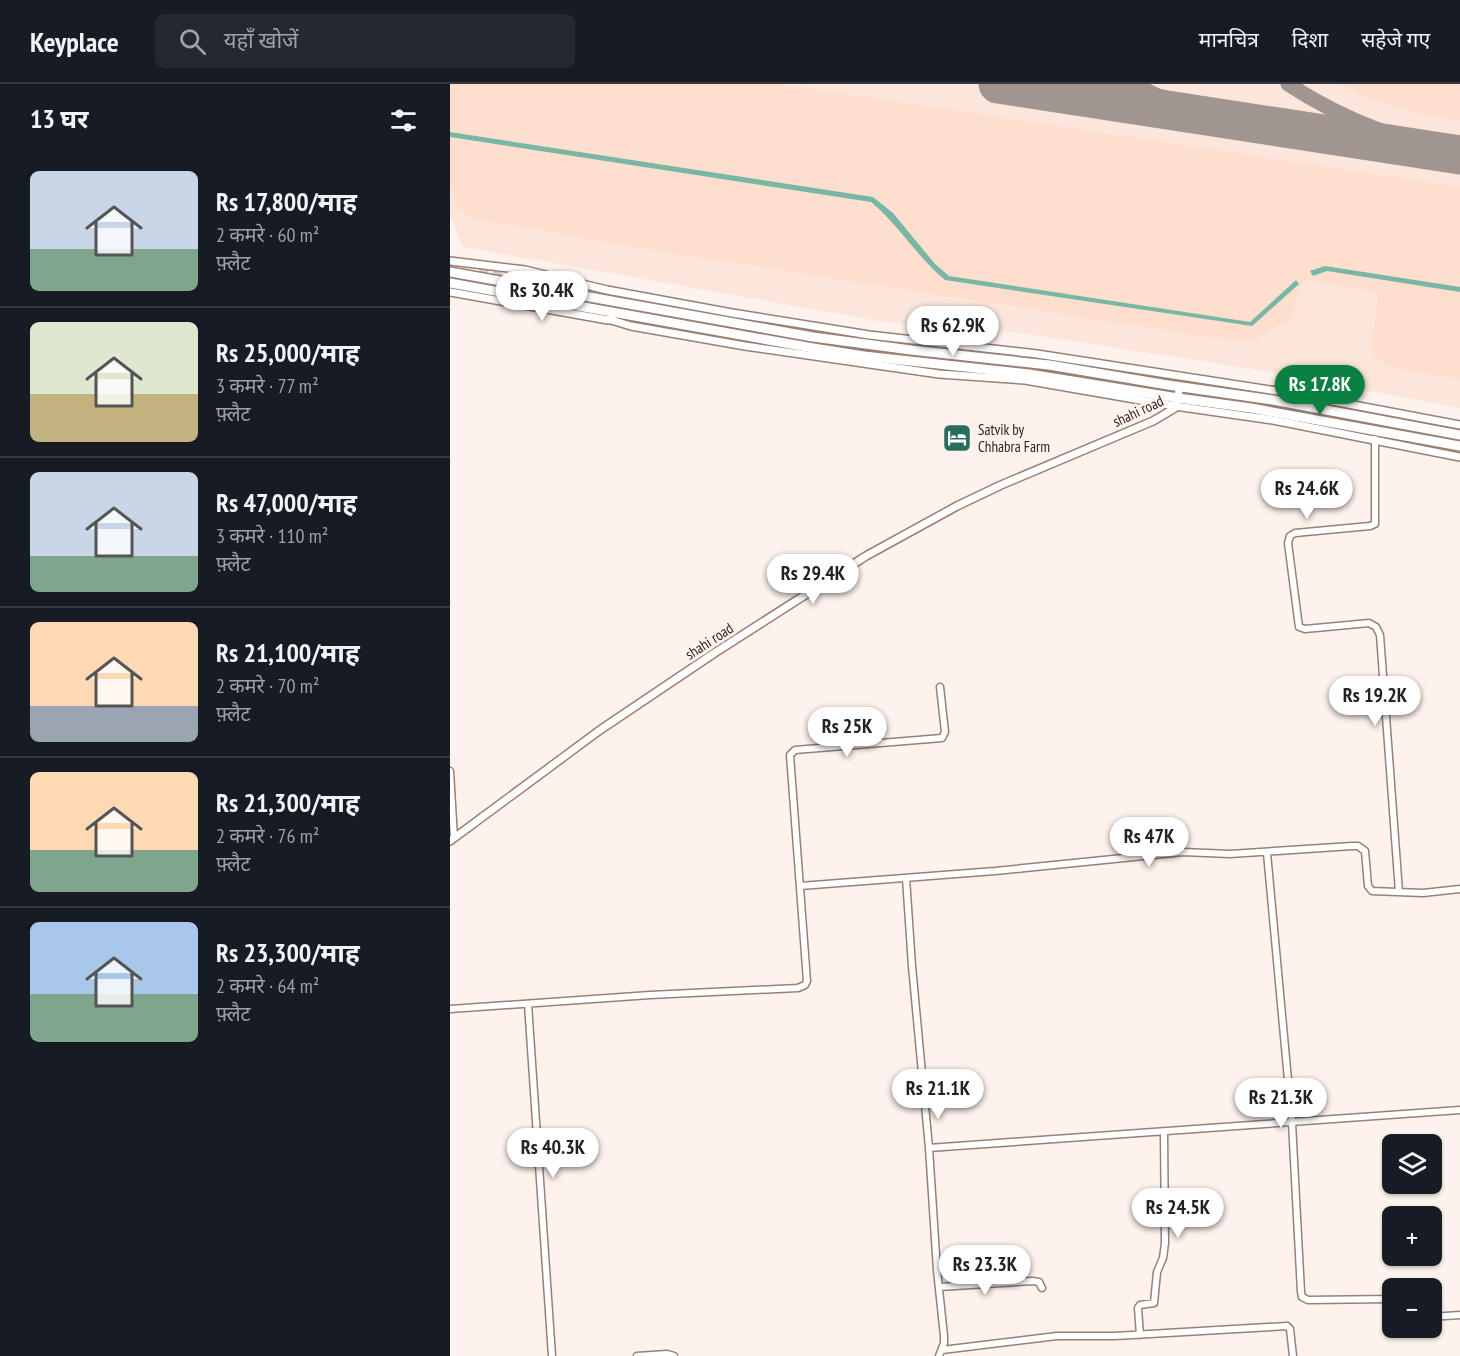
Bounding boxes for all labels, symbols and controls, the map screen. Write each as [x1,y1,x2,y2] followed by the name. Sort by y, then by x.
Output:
[155,14,575,68] search box
[30,23,119,60] text: Keyplace
[176,25,209,58] icon: search
[224,26,298,54] text: यहाँ खोजें
[1199,26,1259,53] text: मानचित्र
[1292,26,1328,53] text: दिशा
[1361,26,1430,53] text: सहेजे गए
[30,102,89,135] text: 13 घर
[387,104,420,137] icon: filters
[216,185,357,218] text: Rs 17,800/माह
[78,195,150,267] icon: home
[216,222,319,248] text: 2 कमरे · 60 m²
[216,250,251,276] text: फ़्लैट
[480,271,604,322] pin: Rs 30.4K
[510,277,574,303] text: Rs 30.4K
[891,306,1015,357] pin: Rs 62.9K
[921,312,985,338] text: Rs 62.9K
[216,336,360,369] text: Rs 25,000/माह
[78,346,150,418] icon: home
[1258,365,1382,416] pin: Rs 17.8K
[1289,371,1351,397] text: Rs 17.8K
[216,373,318,399] text: 3 कमरे · 77 m²
[1110,391,1166,431] street label: shahi road
[216,401,251,427] text: फ़्लैट
[978,420,1050,456] place label: Satvik by Chhabra Farm
[941,422,973,454] hotel icon: Satvik by Chhabra Farm
[1245,469,1369,520] pin: Rs 24.6K
[1275,475,1339,501] text: Rs 24.6K
[216,486,357,519] text: Rs 47,000/माह
[78,496,150,568] icon: home
[216,523,328,549] text: 3 कमरे · 110 m²
[216,551,251,577] text: फ़्लैट
[751,554,875,605] pin: Rs 29.4K
[781,560,845,586] text: Rs 29.4K
[681,618,737,664] street label: shahi road
[216,636,360,669] text: Rs 21,100/माह
[78,646,150,718] icon: home
[216,673,319,699] text: 2 कमरे · 70 m²
[1313,676,1437,727] pin: Rs 19.2K
[1343,682,1407,708] text: Rs 19.2K
[216,701,251,727] text: फ़्लैट
[798,707,896,758] pin: Rs 25K
[822,713,872,739] text: Rs 25K
[216,786,360,819] text: Rs 21,300/माह
[78,796,150,868] icon: home
[1100,817,1198,868] pin: Rs 47K
[216,823,319,849] text: 2 कमरे · 76 m²
[1124,823,1174,849] text: Rs 47K
[216,851,251,877] text: फ़्लैट
[216,936,360,969] text: Rs 23,300/माह
[78,946,150,1018] icon: home
[216,973,319,999] text: 2 कमरे · 64 m²
[216,1001,251,1027] text: फ़्लैट
[876,1069,1000,1120] pin: Rs 21.1K
[906,1075,970,1101] text: Rs 21.1K
[1219,1078,1343,1129] pin: Rs 21.3K
[1249,1084,1313,1110] text: Rs 21.3K
[491,1128,615,1179] pin: Rs 40.3K
[521,1134,585,1160] text: Rs 40.3K
[1382,1134,1442,1338] map controls
[1382,1134,1442,1194] button: layers
[1116,1188,1240,1239] pin: Rs 24.5K
[1146,1194,1210,1220] text: Rs 24.5K
[1382,1206,1442,1266] button: +
[923,1245,1047,1296] pin: Rs 23.3K
[953,1251,1017,1277] text: Rs 23.3K
[1382,1278,1442,1338] button: −

